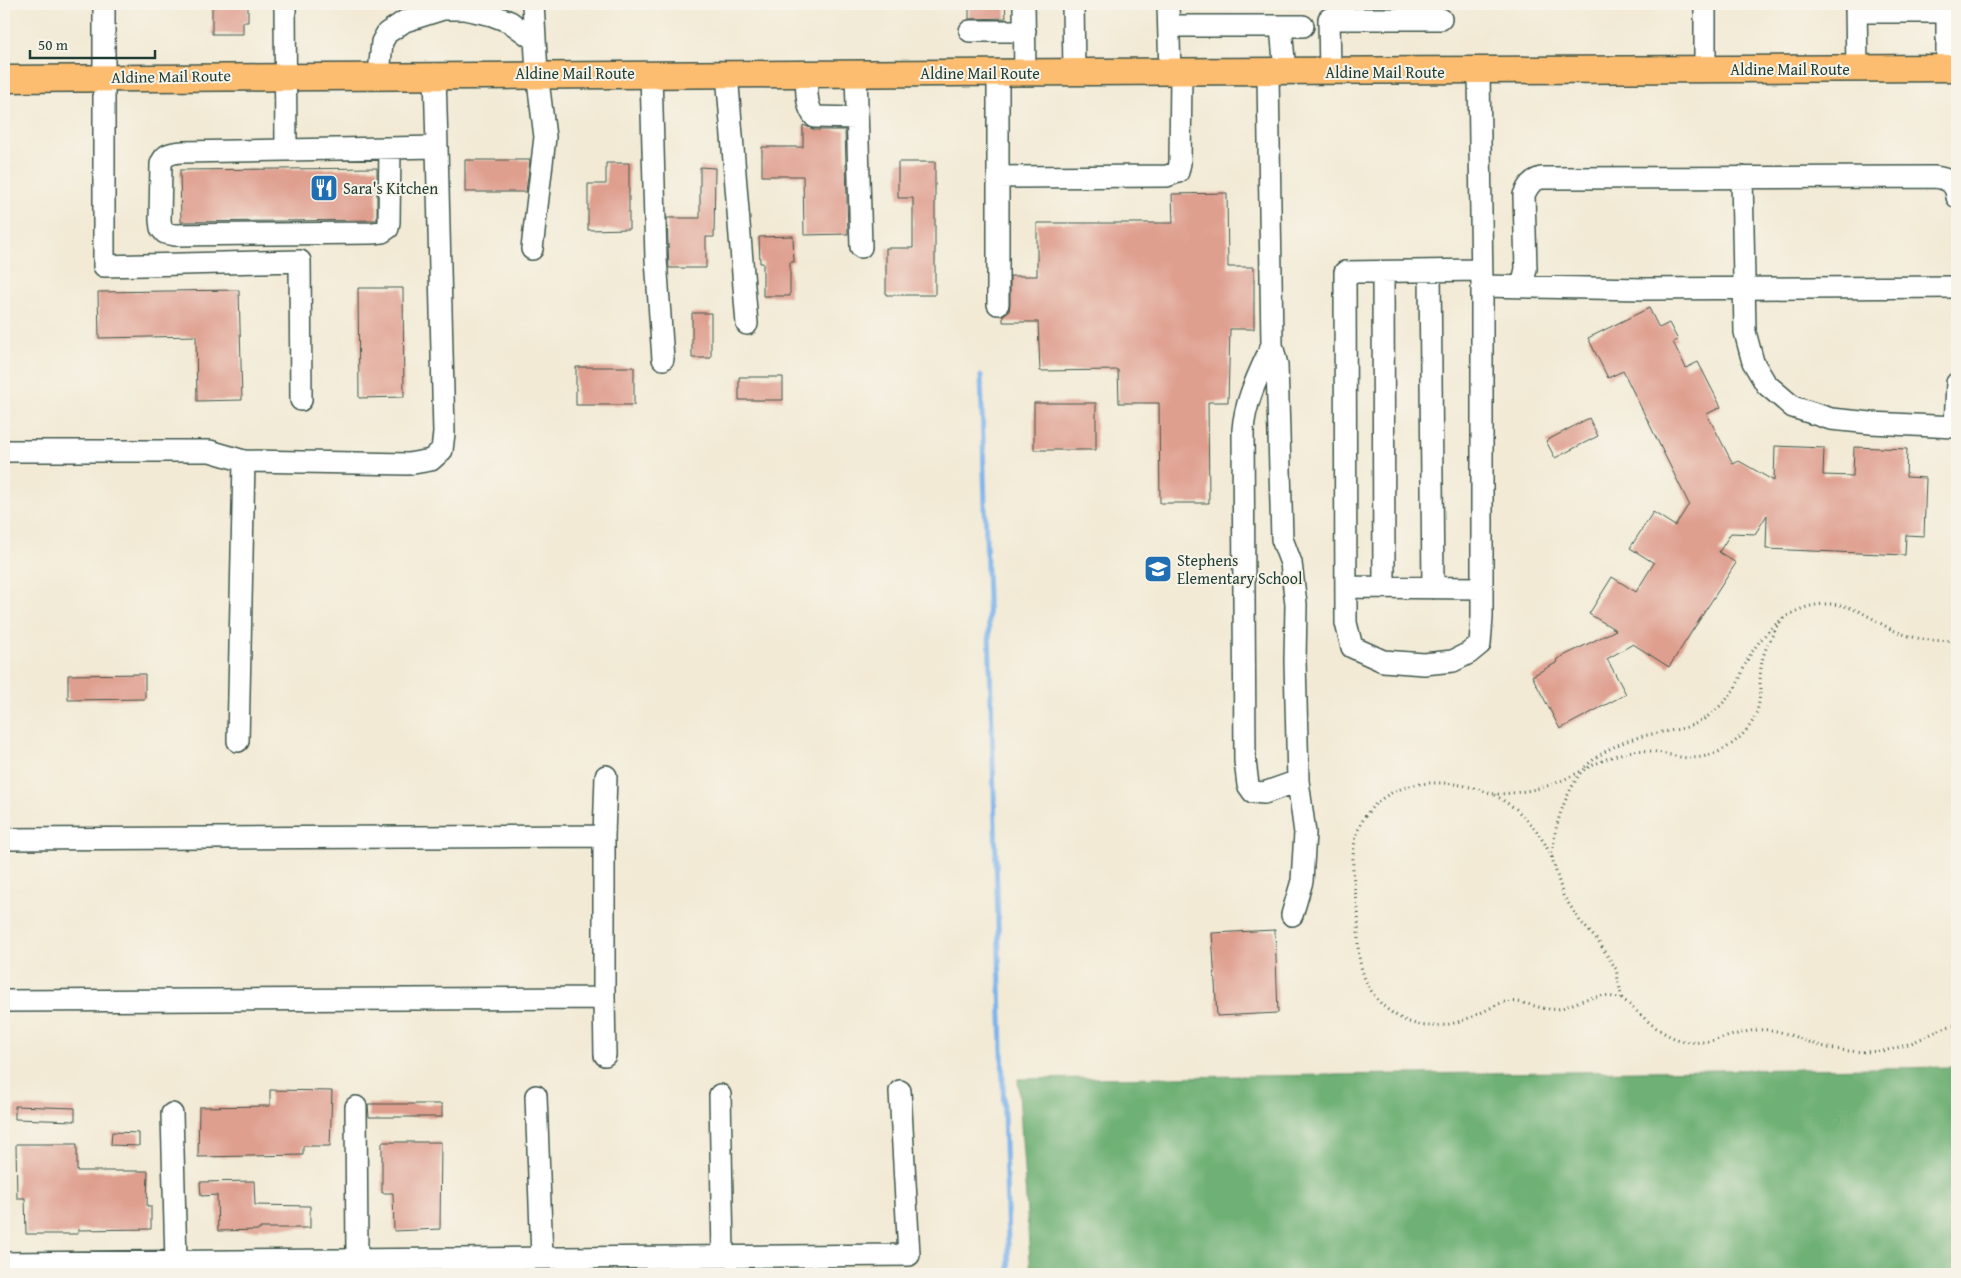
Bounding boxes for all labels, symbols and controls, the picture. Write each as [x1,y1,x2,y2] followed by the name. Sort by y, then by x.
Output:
[30,28,155,60] scale bar
[38,34,69,55] text: 50 m
[1730,57,1850,81] street label: Aldine Mail Route
[1325,60,1445,84] street label: Aldine Mail Route
[515,61,635,85] street label: Aldine Mail Route
[920,61,1040,85] street label: Aldine Mail Route
[111,63,231,89] street label: Aldine Mail Route
[309,173,339,203] restaurant icon: Sara's Kitchen
[343,176,438,200] place label: Sara's Kitchen
[1177,548,1303,590] place label: Stephens Elementary School
[1143,554,1173,584] school or university icon: Stephens Elementary School

